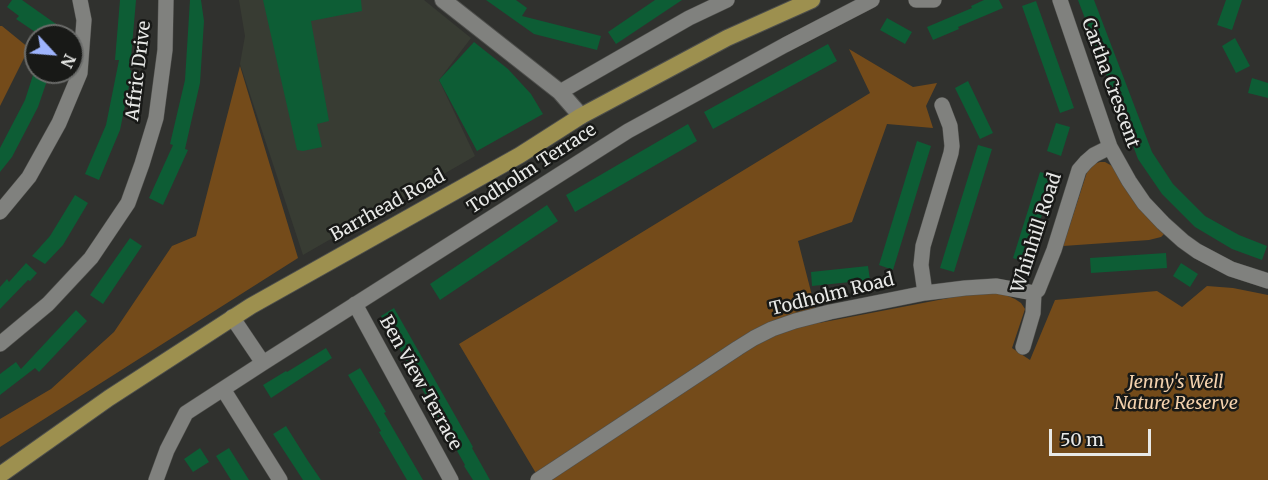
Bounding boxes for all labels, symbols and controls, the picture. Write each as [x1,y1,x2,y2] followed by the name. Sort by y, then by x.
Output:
[1076,15,1144,151] street label: Cartha Crescent
[122,20,156,122] street label: Affric Drive
[24,24,84,84] north arrow
[57,51,80,71] text: N
[464,119,600,219] street label: Todholm Terrace
[327,166,449,246] street label: Barrhead Road
[1007,170,1067,296] street label: Whinhill Road
[768,269,896,321] street label: Todholm Road
[374,312,466,454] street label: Ben View Terrace
[1114,372,1238,415] park label: Jenny's Well Nature Reserve
[1052,417,1154,455] scale bar
[1060,428,1104,451] text: 50 m

